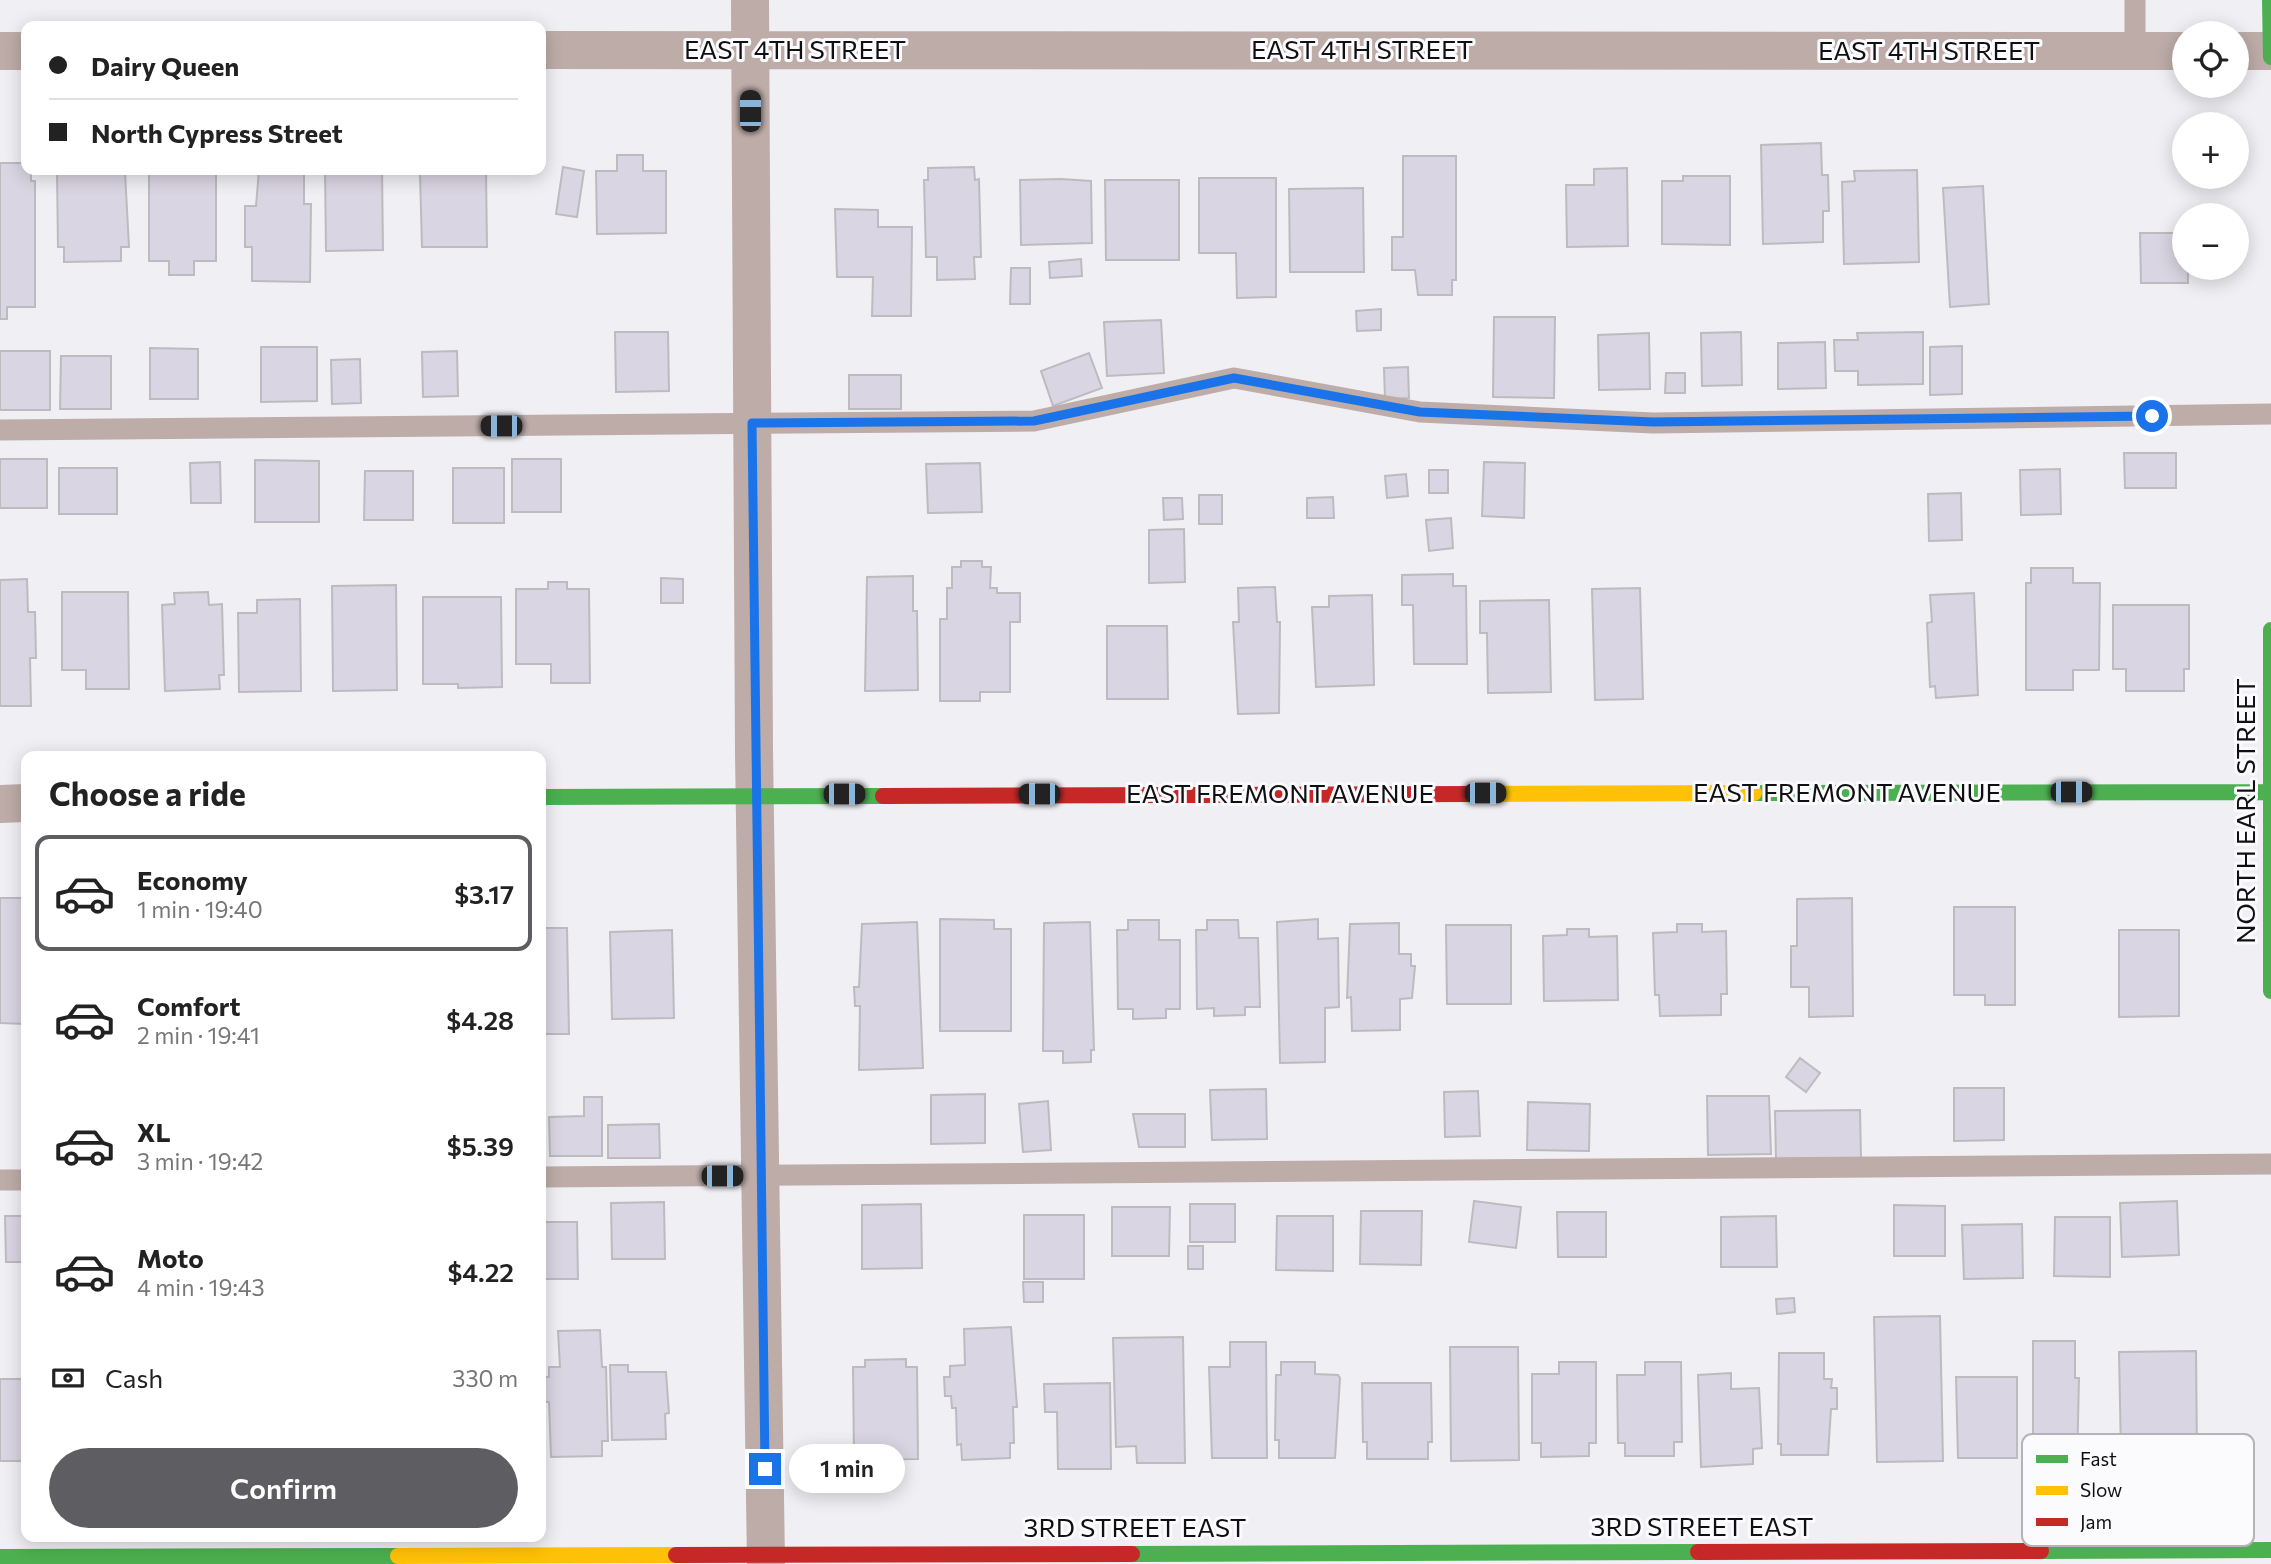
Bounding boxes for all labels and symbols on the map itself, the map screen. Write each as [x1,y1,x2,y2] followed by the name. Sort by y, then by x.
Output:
[684,33,906,64] street label: EAST 4TH STREET
[1251,33,1473,64] street label: EAST 4TH STREET
[1818,34,2040,65] street label: EAST 4TH STREET
[740,90,761,132] car
[2136,400,2168,432] route start
[481,416,523,437] car
[2229,678,2260,944] street label: NORTH EARL STREET
[1693,776,2001,807] street label: EAST FREMONT AVENUE
[1126,777,1434,808] street label: EAST FREMONT AVENUE
[2051,782,2093,803] car
[1465,783,1507,804] car
[824,784,866,805] car
[1019,784,1061,805] car
[702,1166,744,1187] car
[2022,1434,2254,1546] legend
[790,1444,905,1494] callout: 1 min
[2080,1447,2117,1470] text: Fast
[749,1453,781,1485] route end
[2080,1478,2122,1501] text: Slow
[1591,1510,1813,1541] street label: 3RD STREET EAST
[2080,1510,2112,1533] text: Jam
[1024,1511,1246,1542] street label: 3RD STREET EAST

